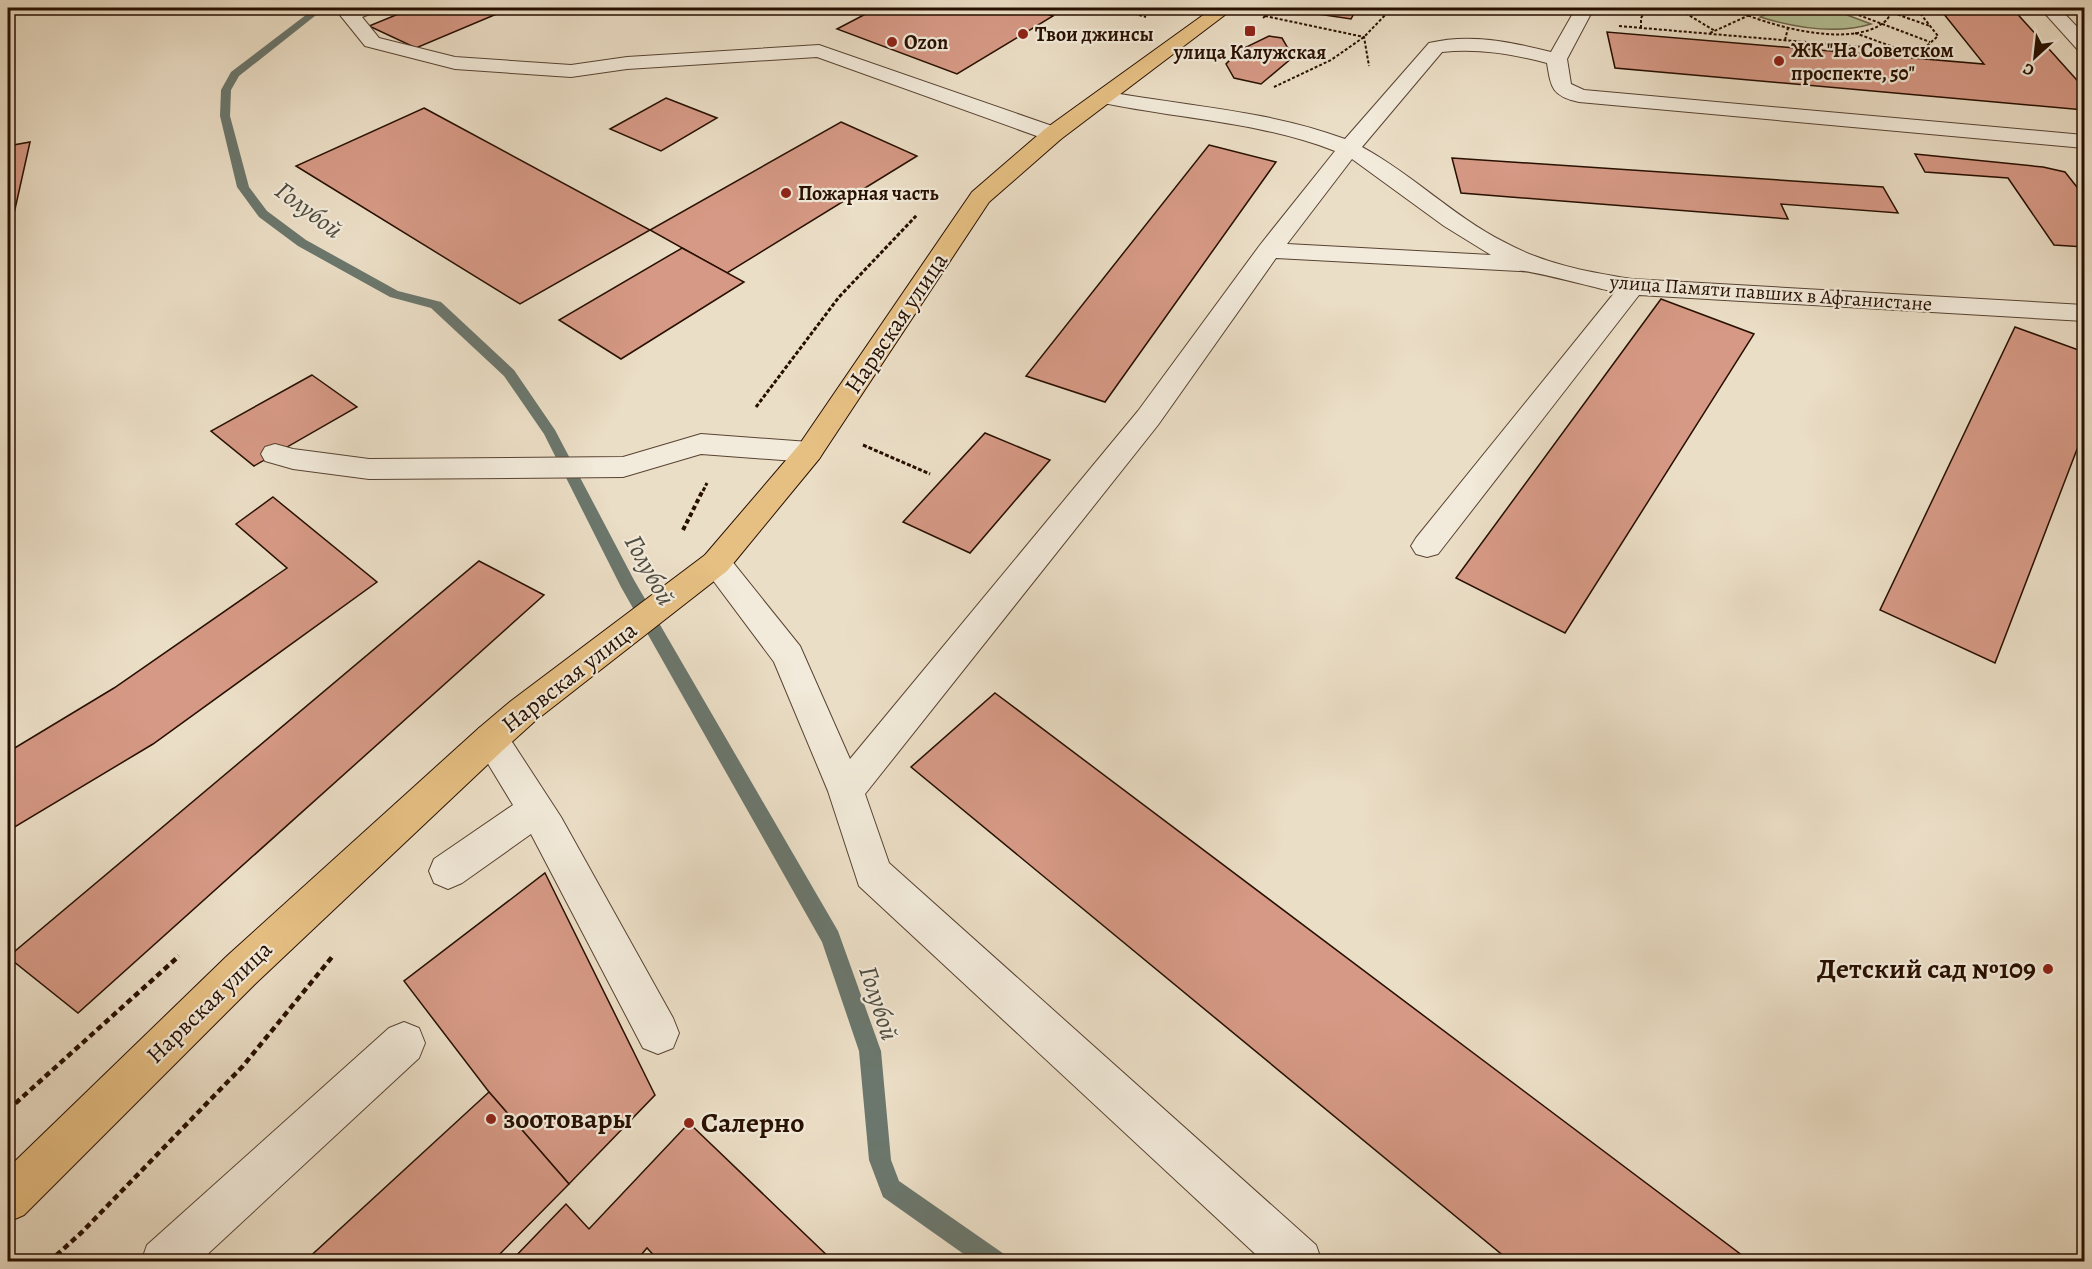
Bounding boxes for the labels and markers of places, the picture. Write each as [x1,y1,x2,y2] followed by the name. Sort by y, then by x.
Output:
[1035,21,1154,48] place label: Твои джинсы
[1243,24,1257,38] marker: улица Калужская
[1016,27,1030,41] marker: Твои джинсы
[904,29,948,56] place label: Ozon
[885,35,899,49] marker: Ozon
[1791,37,1954,87] place label: ЖК "На Советском проспекте, 50"
[1173,39,1326,66] place label: улица Калужская
[1772,54,1786,68] marker: ЖК "На Советском проспекте, 50"
[798,180,939,207] place label: Пожарная часть
[779,186,793,200] marker: Пожарная часть
[1817,950,2036,988] place label: Детский сад №109
[2041,962,2055,976] marker: Детский сад №109
[503,1100,632,1138] place label: зоотовары
[701,1104,805,1142] place label: Салерно
[484,1112,498,1126] marker: зоотовары
[682,1116,696,1130] marker: Салерно

